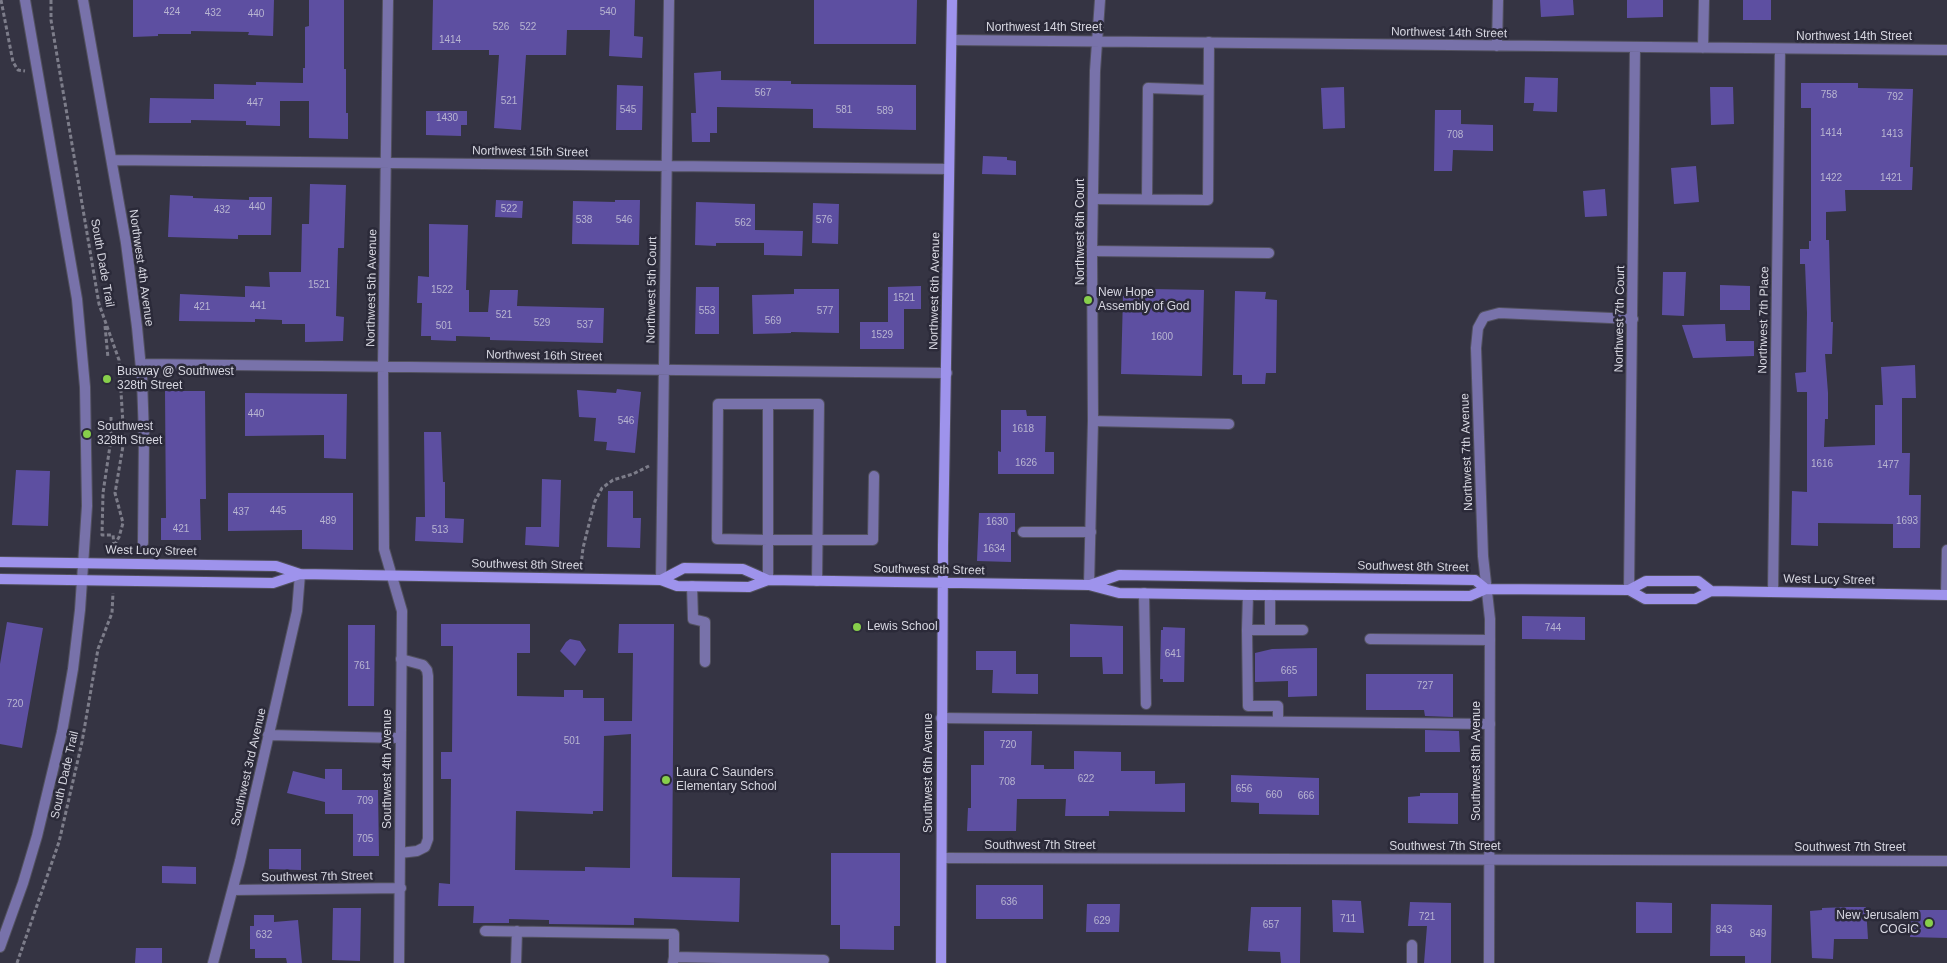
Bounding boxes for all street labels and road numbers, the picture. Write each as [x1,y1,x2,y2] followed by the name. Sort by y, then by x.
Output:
[986,21,1102,35] street label: Northwest 14th Street
[1391,25,1507,41] street label: Northwest 14th Street
[1796,30,1912,44] street label: Northwest 14th Street
[472,144,588,160] street label: Northwest 15th Street
[1074,179,1088,285] street label: Northwest 6th Court
[126,209,156,327] street label: Northwest 4th Avenue
[87,218,117,308] street label: South Dade Trail
[364,229,380,347] street label: Northwest 5th Avenue
[927,232,943,350] street label: Northwest 6th Avenue
[644,237,660,343] street label: Northwest 5th Court
[1612,266,1628,372] street label: Northwest 7th Court
[1756,266,1772,374] street label: Northwest 7th Place
[486,348,602,364] street label: Northwest 16th Street
[1458,393,1476,511] street label: Northwest 7th Avenue
[105,543,197,559] street label: West Lucy Street
[471,557,583,573] street label: Southwest 8th Street
[1357,559,1469,575] street label: Southwest 8th Street
[873,562,985,578] street label: Southwest 8th Street
[1783,572,1875,588] street label: West Lucy Street
[1470,701,1484,821] street label: Southwest 8th Avenue
[228,707,270,827] street label: Southwest 3rd Avenue
[381,709,395,829] street label: Southwest 4th Avenue
[922,713,936,833] street label: Southwest 6th Avenue
[48,730,82,820] street label: South Dade Trail
[984,839,1096,853] street label: Southwest 7th Street
[1389,840,1501,854] street label: Southwest 7th Street
[1794,841,1906,855] street label: Southwest 7th Street
[261,869,373,885] street label: Southwest 7th Street

